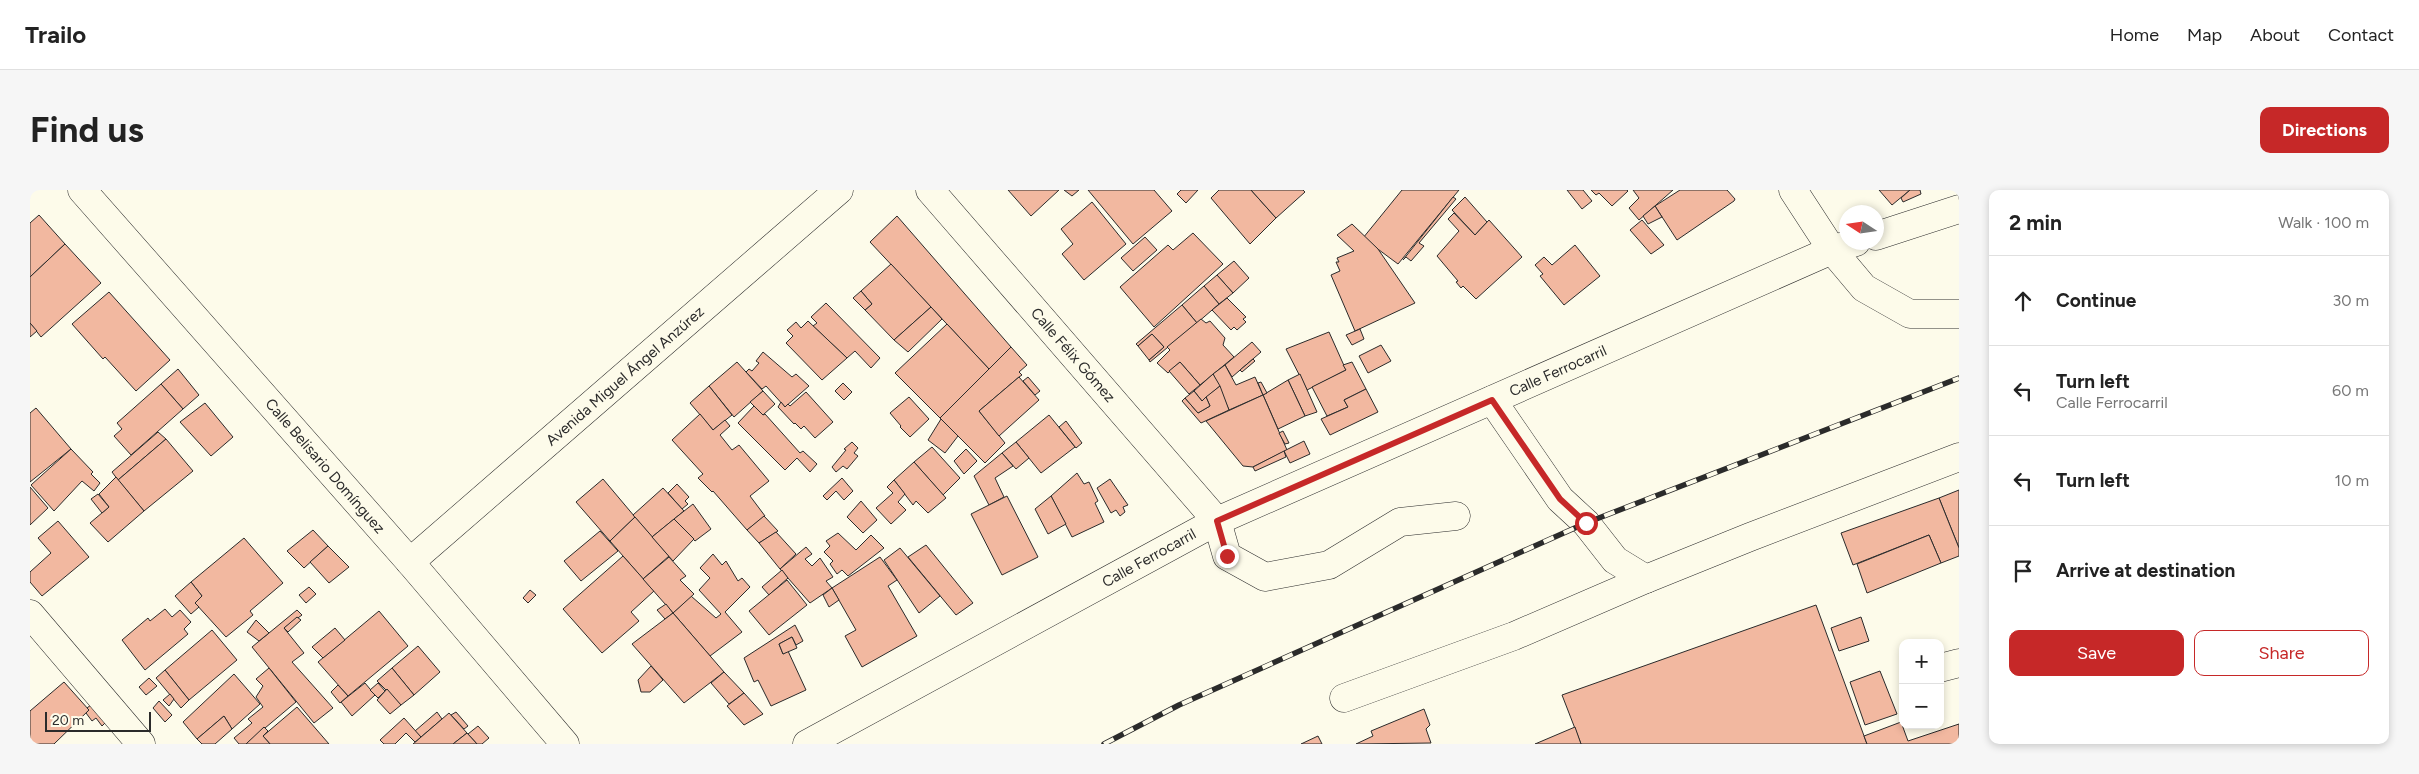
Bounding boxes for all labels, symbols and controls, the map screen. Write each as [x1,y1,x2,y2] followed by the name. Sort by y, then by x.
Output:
[25,20,86,49] text: Trailo
[2110,24,2159,46] text: Home
[2187,24,2222,46] text: Map
[2250,24,2300,46] text: About
[2328,24,2394,46] text: Contact
[2260,107,2389,153] button: Directions
[30,109,144,151] text: Find us
[1839,205,1884,250] north arrow
[2009,210,2062,235] text: 2 min
[2278,213,2369,232] text: Walk · 100 m
[2009,287,2037,315] icon: ahead
[2056,289,2136,312] text: Continue
[2332,291,2369,310] text: 30 m
[542,302,708,450] street label: Avenida Miguel Ángel Anzúrez
[1027,304,1119,406] street label: Calle Félix Gómez
[1506,341,1610,401] street label: Calle Ferrocarril
[2056,370,2130,393] text: Turn left
[2009,377,2037,405] icon: left
[2332,381,2369,400] text: 60 m
[2056,393,2168,412] text: Calle Ferrocarril
[261,395,389,537] street label: Calle Belisario Domínguez
[2009,467,2037,495] icon: left
[2056,469,2130,492] text: Turn left
[2335,471,2369,490] text: 10 m
[1575,512,1598,535] route start
[1099,525,1199,591] street label: Calle Ferrocarril
[1216,545,1239,568] route end
[2009,557,2037,585] icon: arrive
[2056,559,2235,582] text: Arrive at destination
[2009,630,2184,676] button: Save
[2194,630,2369,676] button: Share
[1899,639,1944,729] map controls
[1899,639,1944,684] button: +
[1899,684,1944,729] button: −
[45,709,151,732] scale bar
[52,712,84,729] text: 20 m

